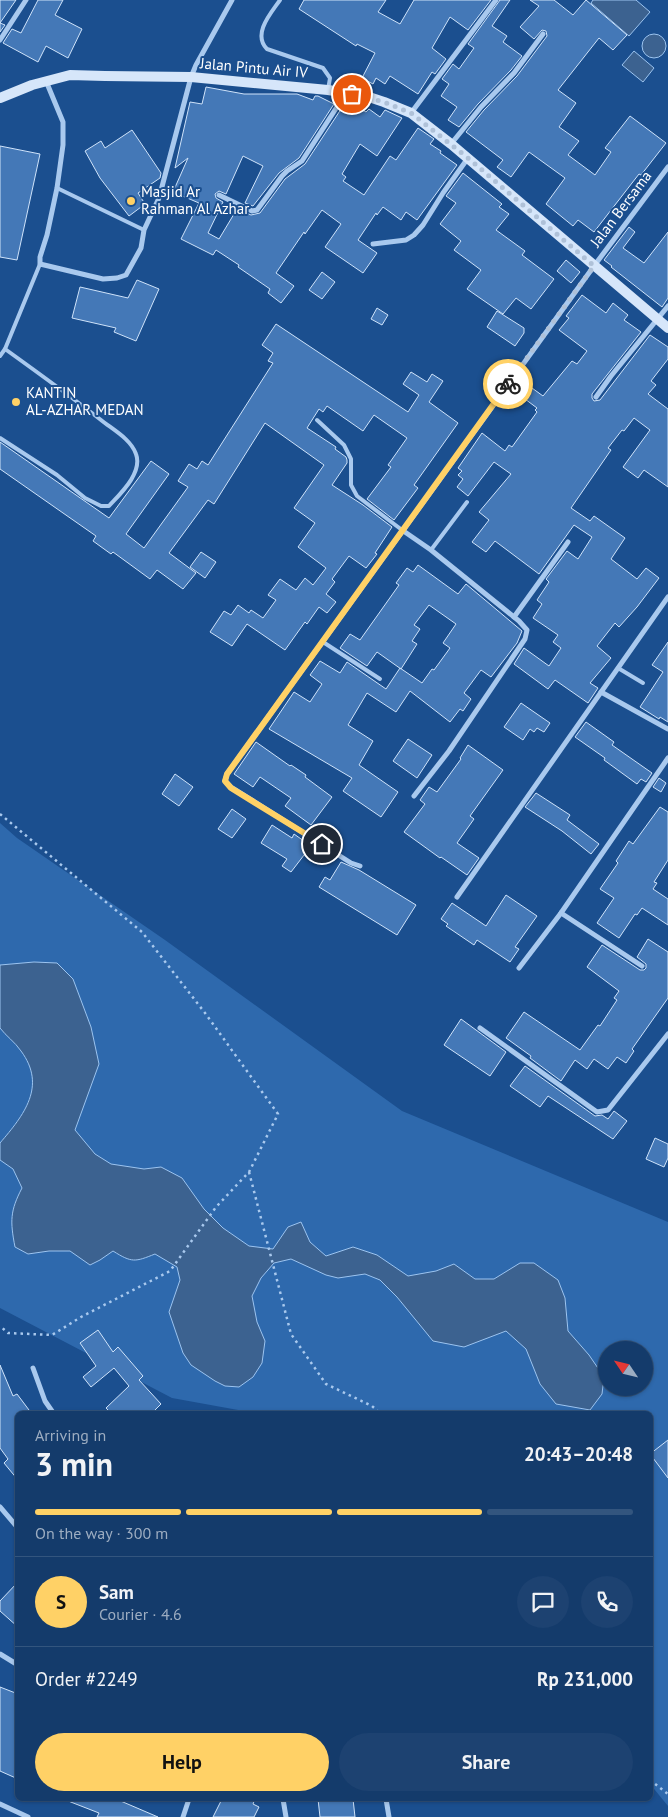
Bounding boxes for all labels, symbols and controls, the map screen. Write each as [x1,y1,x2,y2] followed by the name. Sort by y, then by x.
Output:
[198,53,309,82] street label: Jalan Pintu Air IV
[331,73,373,115] pin
[338,80,366,108] icon: bag
[585,167,655,251] street label: Jalan Bersama
[141,182,249,218] place label: Masjid Ar Rahman Al Azhar
[125,195,137,207] marker: Masjid Ar Rahman Al Azhar
[483,359,533,409] courier
[494,370,522,398] icon: bike
[26,383,144,419] place label: KANTIN AL-AZHAR MEDAN
[10,396,22,408] marker: KANTIN AL-AZHAR MEDAN
[301,823,343,865] pin
[308,830,336,858] icon: home
[598,1341,652,1396] north arrow
[598,1341,653,1396] map controls
[35,1425,106,1445] text: Arriving in
[524,1442,633,1466] text: 20:43–20:48
[35,1443,113,1485] text: 3 min
[35,1523,168,1543] text: On the way · 300 m
[517,1576,569,1628] button: chat
[581,1576,633,1628] button: phone
[99,1580,134,1604] text: Sam
[56,1590,66,1614] text: S
[99,1604,182,1624] text: Courier · 4.6
[35,1667,138,1691] text: Order #2249
[537,1667,633,1691] text: Rp 231,000
[35,1733,329,1791] button: Help
[339,1733,633,1791] button: Share

